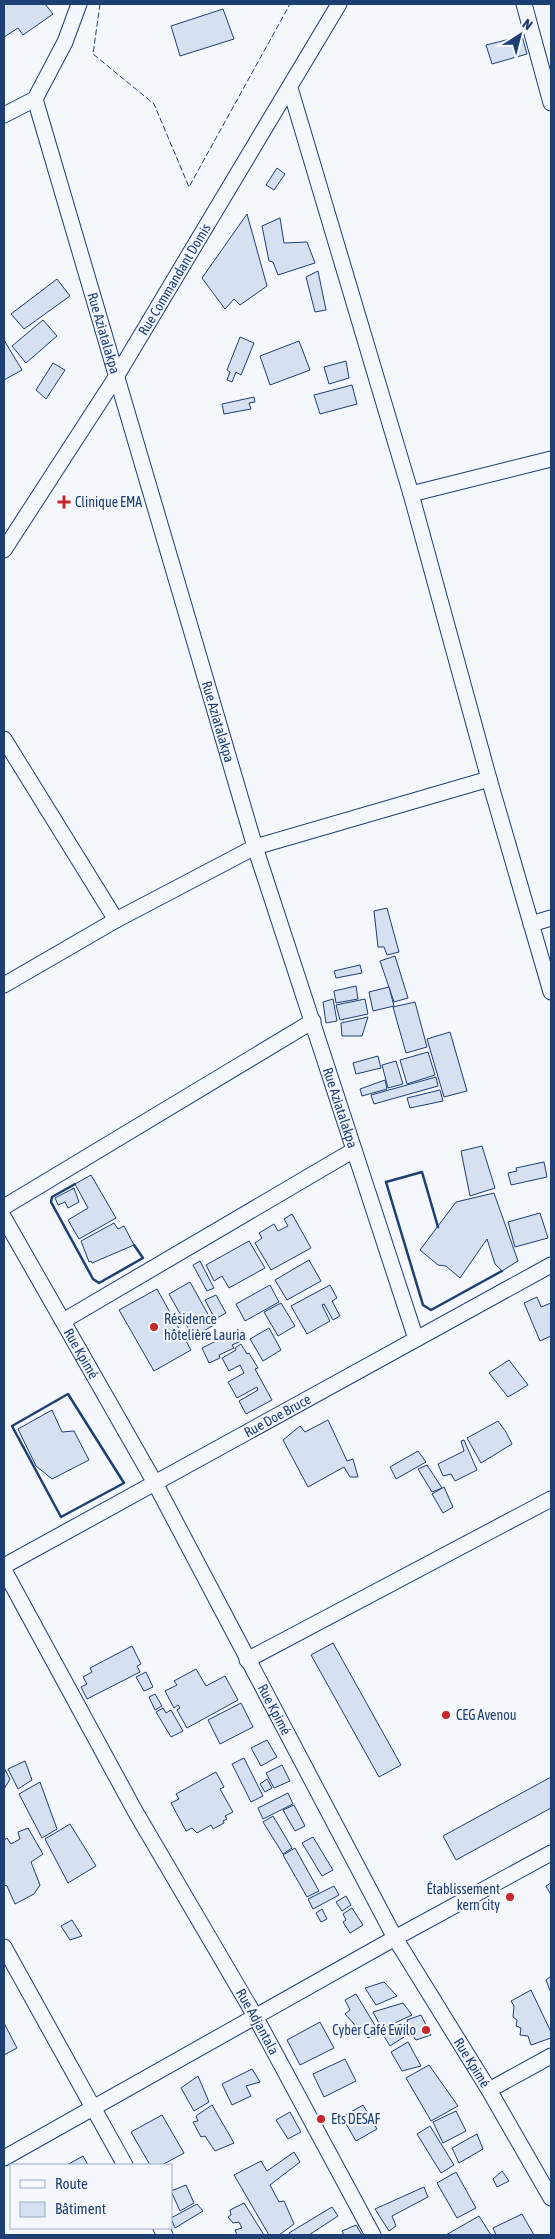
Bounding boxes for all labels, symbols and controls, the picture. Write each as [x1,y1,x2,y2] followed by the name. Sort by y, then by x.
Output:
[495,10,545,60] north arrow
[520,16,536,33] text: N
[135,221,214,338] street label: Rue Commandant Domis
[84,291,123,376] street label: Rue Aziatalakpa
[75,494,142,510] place label: Clinique EMA
[57,495,71,509] marker: Clinique EMA
[199,679,238,764] street label: Rue Aziatalakpa
[320,1065,361,1150] street label: Rue Aziatalakpa
[164,1311,246,1343] place label: Résidence hôtelière Lauria
[148,1321,160,1333] marker: Résidence hôtelière Lauria
[61,1326,102,1382] street label: Rue Kpimé
[241,1391,314,1440] street label: Rue Doe Bruce
[254,1681,294,1738] street label: Rue Kpimé
[456,1707,517,1723] place label: CEG Avenou
[440,1709,452,1721] marker: CEG Avenou
[426,1881,500,1913] place label: Établissement kern city
[504,1891,516,1903] marker: Établissement kern city
[233,1986,282,2057] street label: Rue Adjantala
[332,2022,416,2038] place label: Cyber Café Ewilo
[420,2024,432,2036] marker: Cyber Café Ewilo
[451,2035,493,2090] street label: Rue Kpimé
[331,2111,380,2127] place label: Ets DESAF
[315,2113,327,2125] marker: Ets DESAF
[10,2164,172,2229] legend
[55,2175,88,2192] text: Route
[55,2200,106,2217] text: Bâtiment

